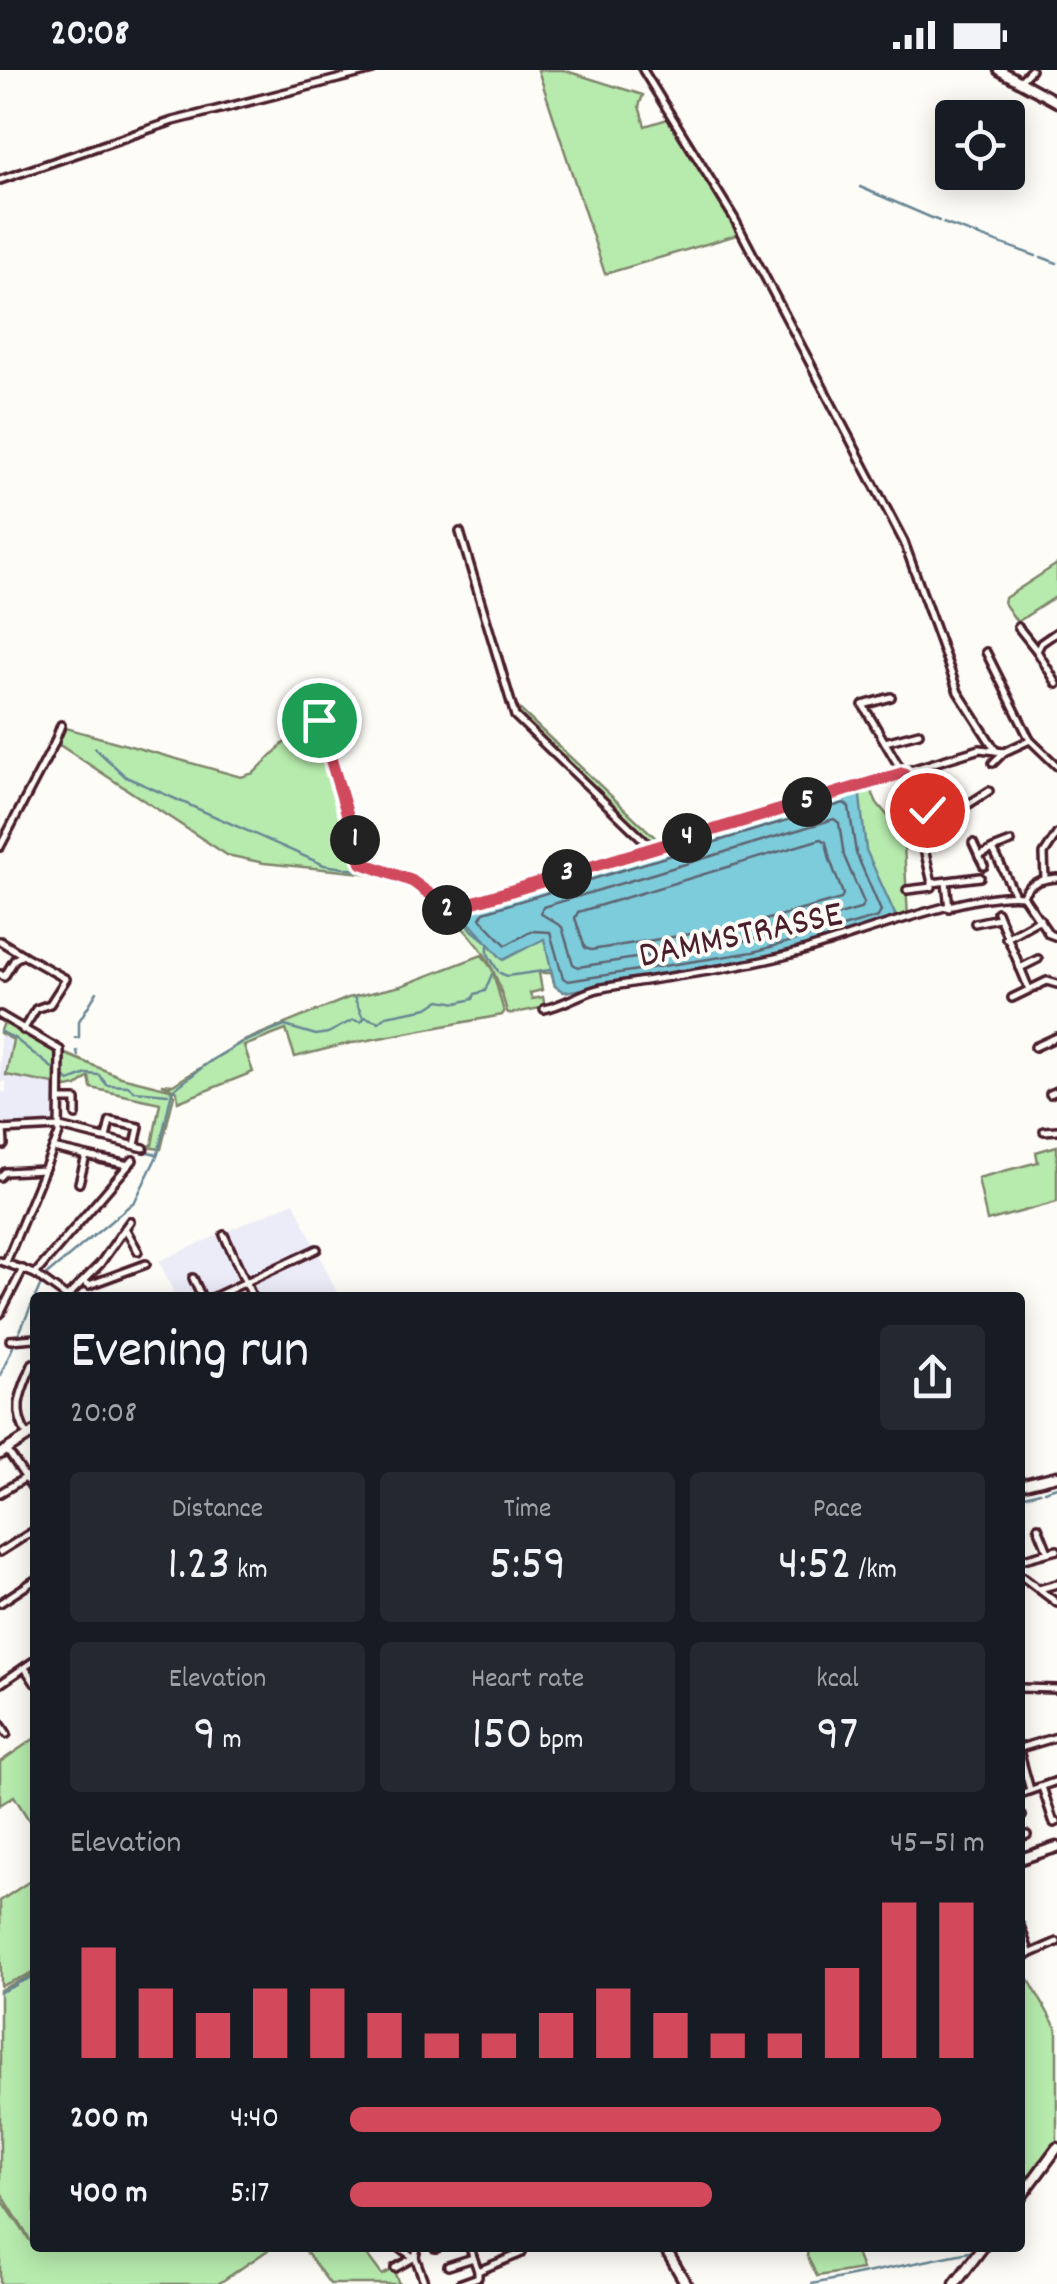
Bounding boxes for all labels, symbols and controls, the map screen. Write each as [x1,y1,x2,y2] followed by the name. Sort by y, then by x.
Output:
[50,8,130,63] text: 20:08
[935,100,1025,190] map controls
[935,100,1025,190] button: locate
[277,678,362,763] pin
[292,693,347,748] icon: arrive
[885,768,970,853] pin
[782,777,832,827] pin: 5
[801,782,813,822] text: 5
[900,783,955,838] icon: check
[662,813,712,863] pin: 4
[330,815,380,865] pin: 1
[681,818,693,858] text: 4
[352,820,358,860] text: 1
[542,849,592,899] pin: 3
[561,854,573,894] text: 3
[422,885,472,935] pin: 2
[634,889,848,986] street label: DAMMSTRASSE
[441,890,453,930] text: 2
[70,1315,309,1394] text: Evening run
[880,1325,985,1430] button: share
[70,1392,137,1438] text: 20:08
[172,1491,263,1531] text: Distance
[504,1491,551,1531] text: Time
[813,1491,862,1531] text: Pace
[167,1531,231,1603] text: 1.23
[489,1531,566,1603] text: 5:59
[778,1531,852,1603] text: 4:52
[231,1552,268,1592] text: km
[852,1552,897,1592] text: /km
[169,1661,266,1701] text: Elevation
[471,1661,584,1701] text: Heart rate
[816,1661,859,1701] text: kcal
[193,1701,216,1773] text: 9
[471,1701,533,1773] text: 150
[816,1701,859,1773] text: 97
[216,1722,242,1762] text: m
[533,1722,584,1762] text: bpm
[70,1822,181,1868] text: Elevation
[890,1822,985,1868] text: 45–51 m
[70,2097,148,2143] text: 200 m
[230,2097,279,2143] text: 4:40
[70,2172,147,2218] text: 400 m
[230,2172,269,2218] text: 5:17

